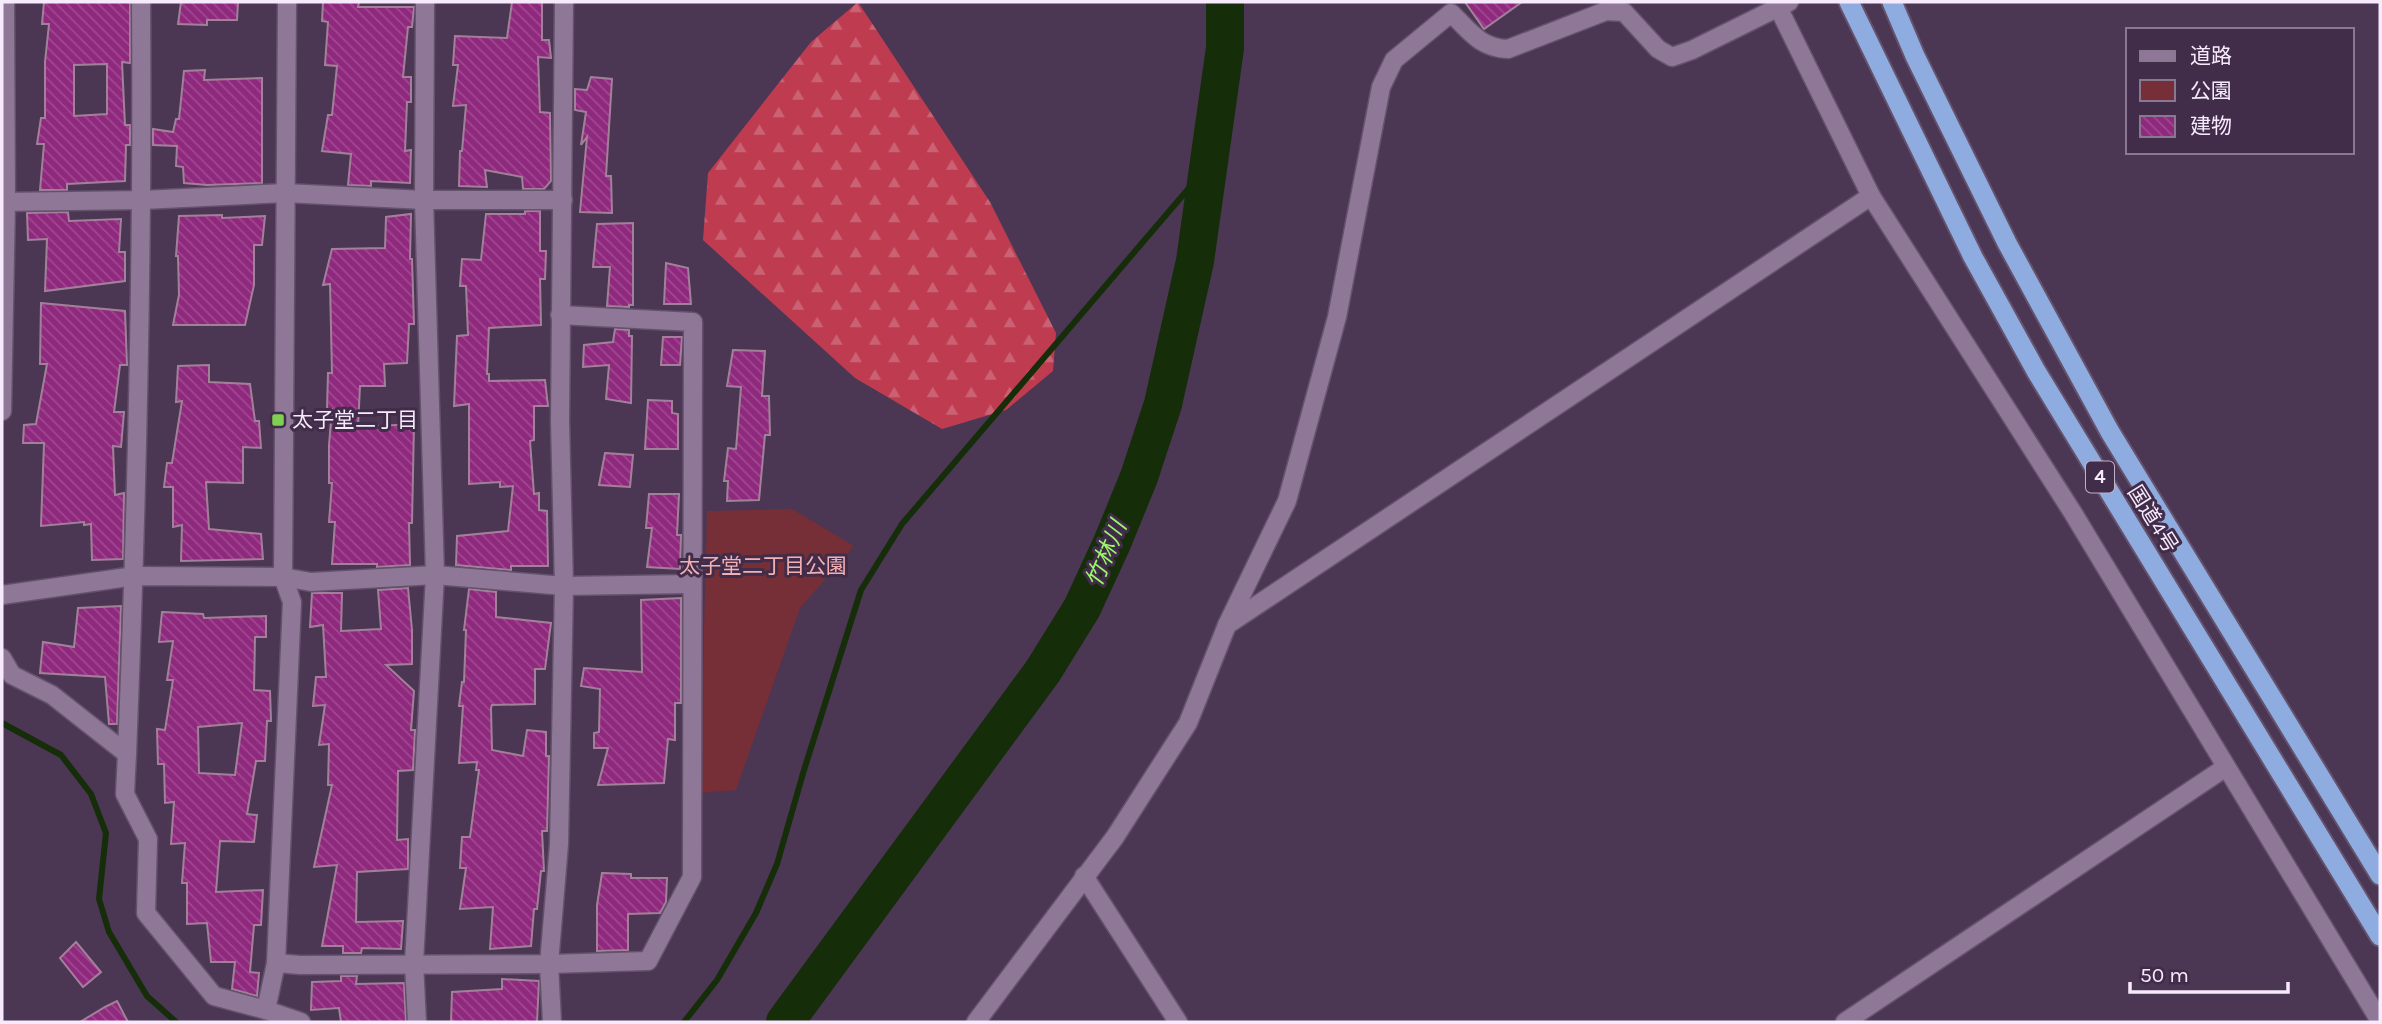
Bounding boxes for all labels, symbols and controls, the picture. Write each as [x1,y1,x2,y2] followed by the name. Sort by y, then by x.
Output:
[2126,28,2354,154] legend
[2190,44,2232,68] text: 道路
[2190,79,2232,103] text: 公園
[2190,114,2232,138] text: 建物
[292,408,418,432] place label: 太子堂二丁目
[270,412,286,428] marker: 太子堂二丁目
[2086,462,2114,492] road number: 4
[2123,481,2183,557] street label: 国道4号
[1080,514,1133,591] water label: 竹林川
[679,554,847,578] park label: 太子堂二丁目公園
[2130,950,2288,994] scale bar
[2140,963,2189,987] text: 50 m

